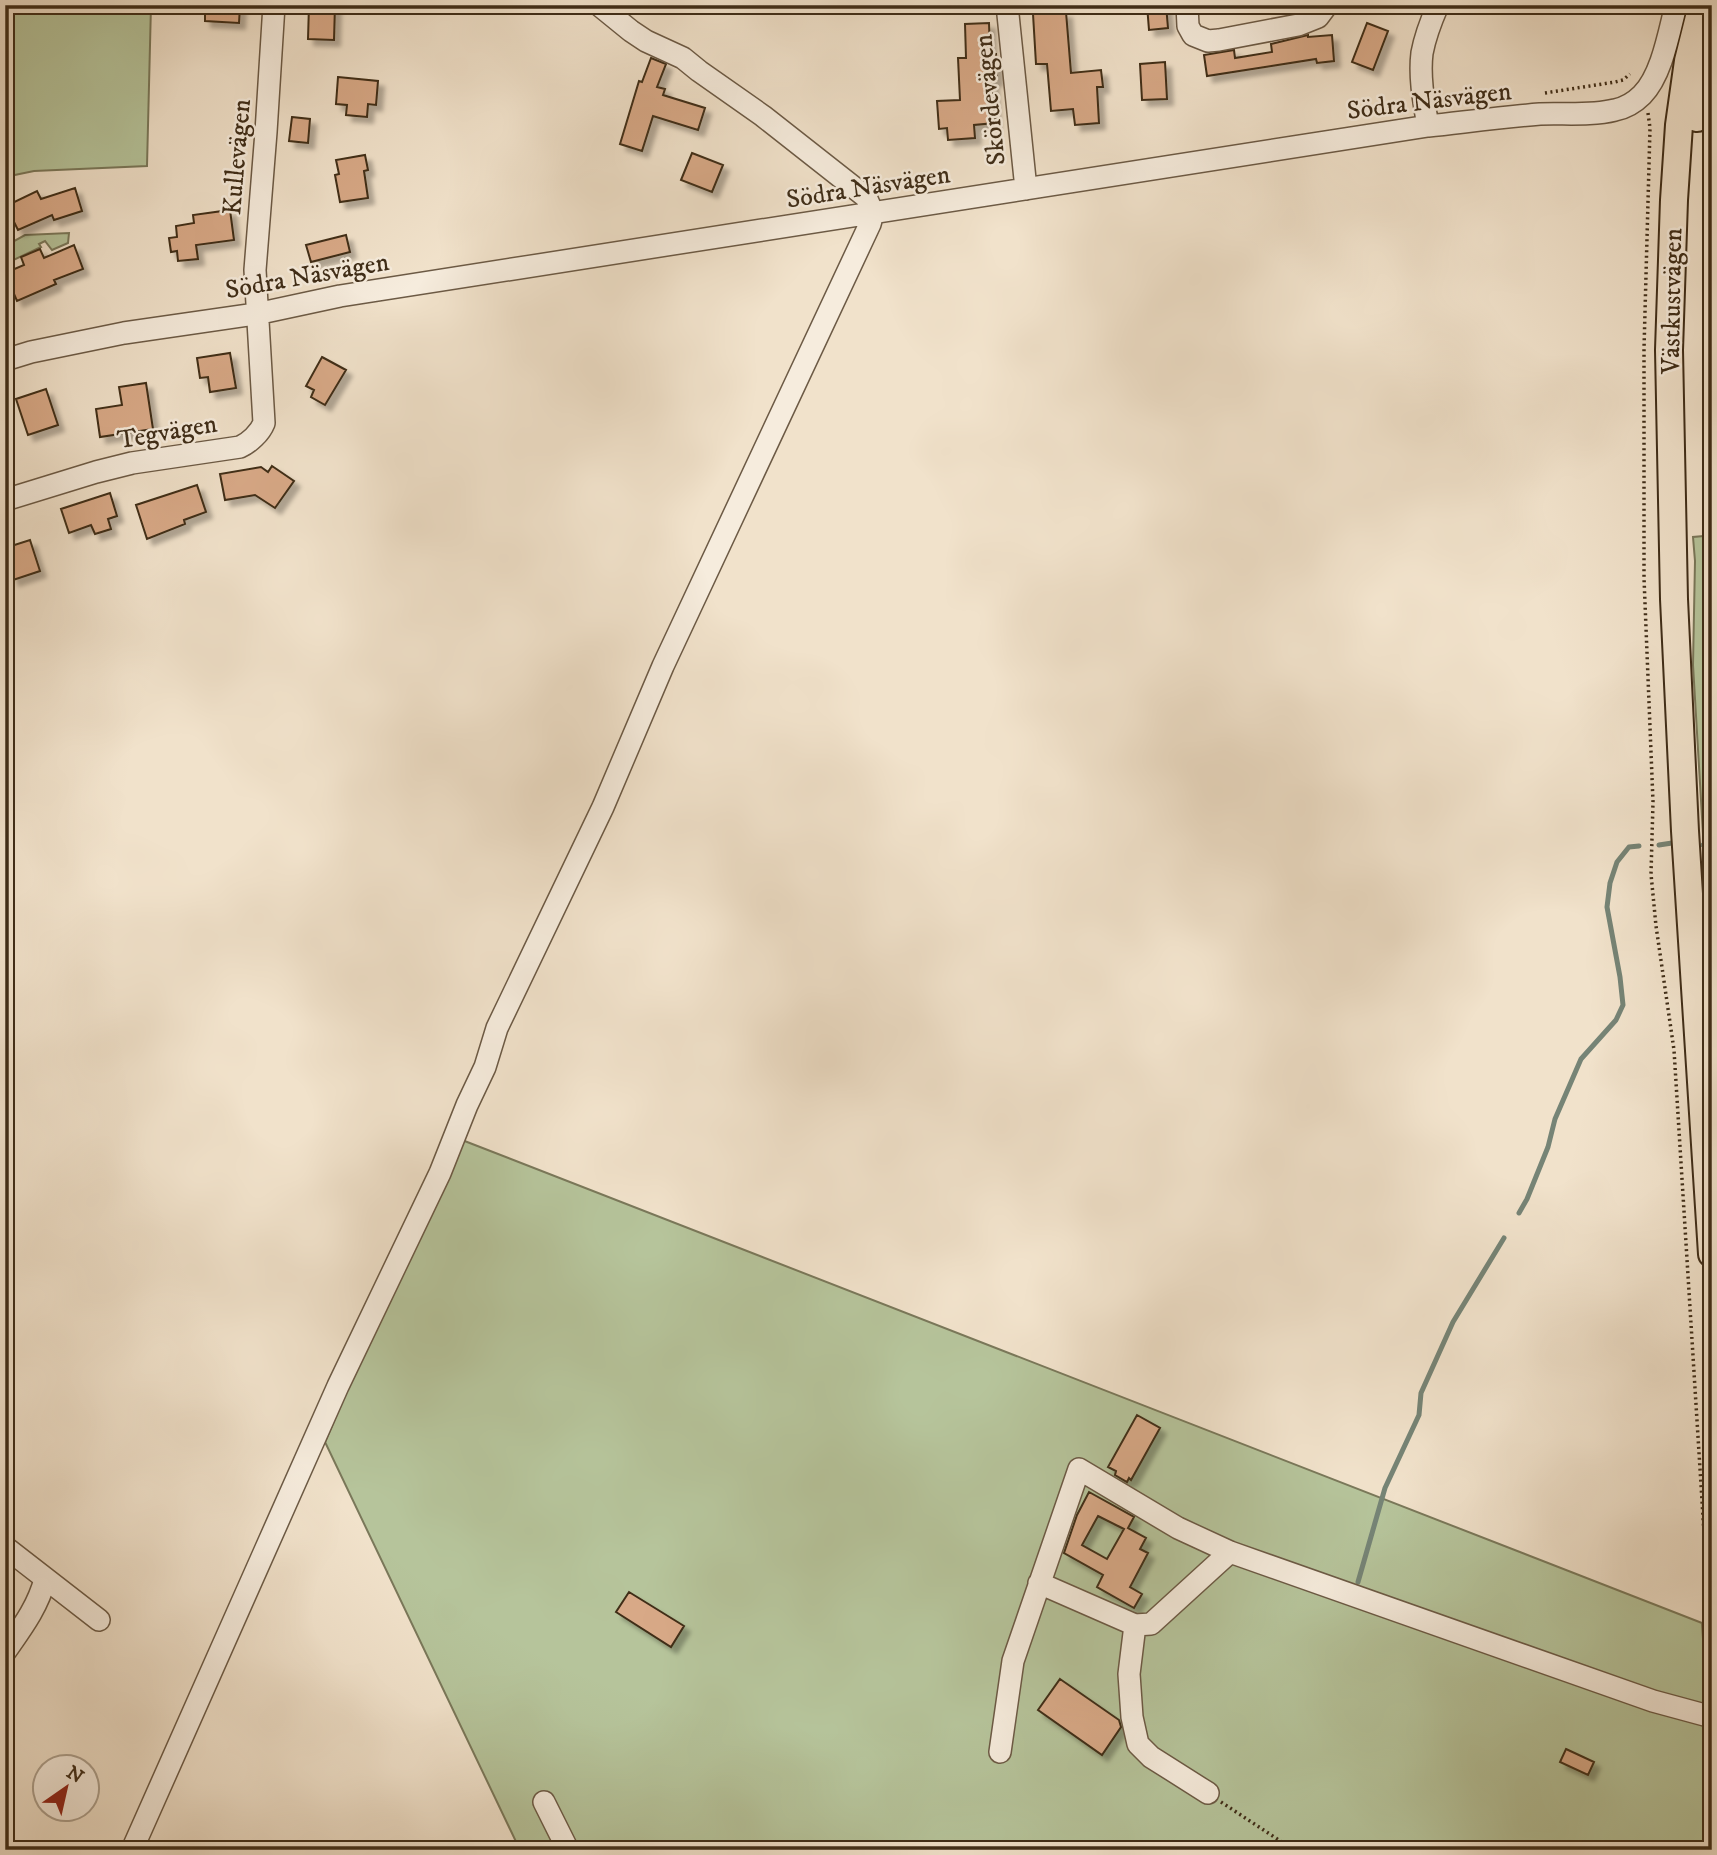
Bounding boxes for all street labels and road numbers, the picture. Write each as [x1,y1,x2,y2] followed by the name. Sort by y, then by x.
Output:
[967,32,1014,167] street label: Skördevägen
[1345,75,1514,128] street label: Södra Näsvägen
[216,97,259,217] street label: Kullevägen
[784,158,953,217] street label: Södra Näsvägen
[1655,227,1690,375] street label: Västkustvägen
[223,246,392,307] street label: Södra Näsvägen
[115,407,220,457] street label: Tegvägen

